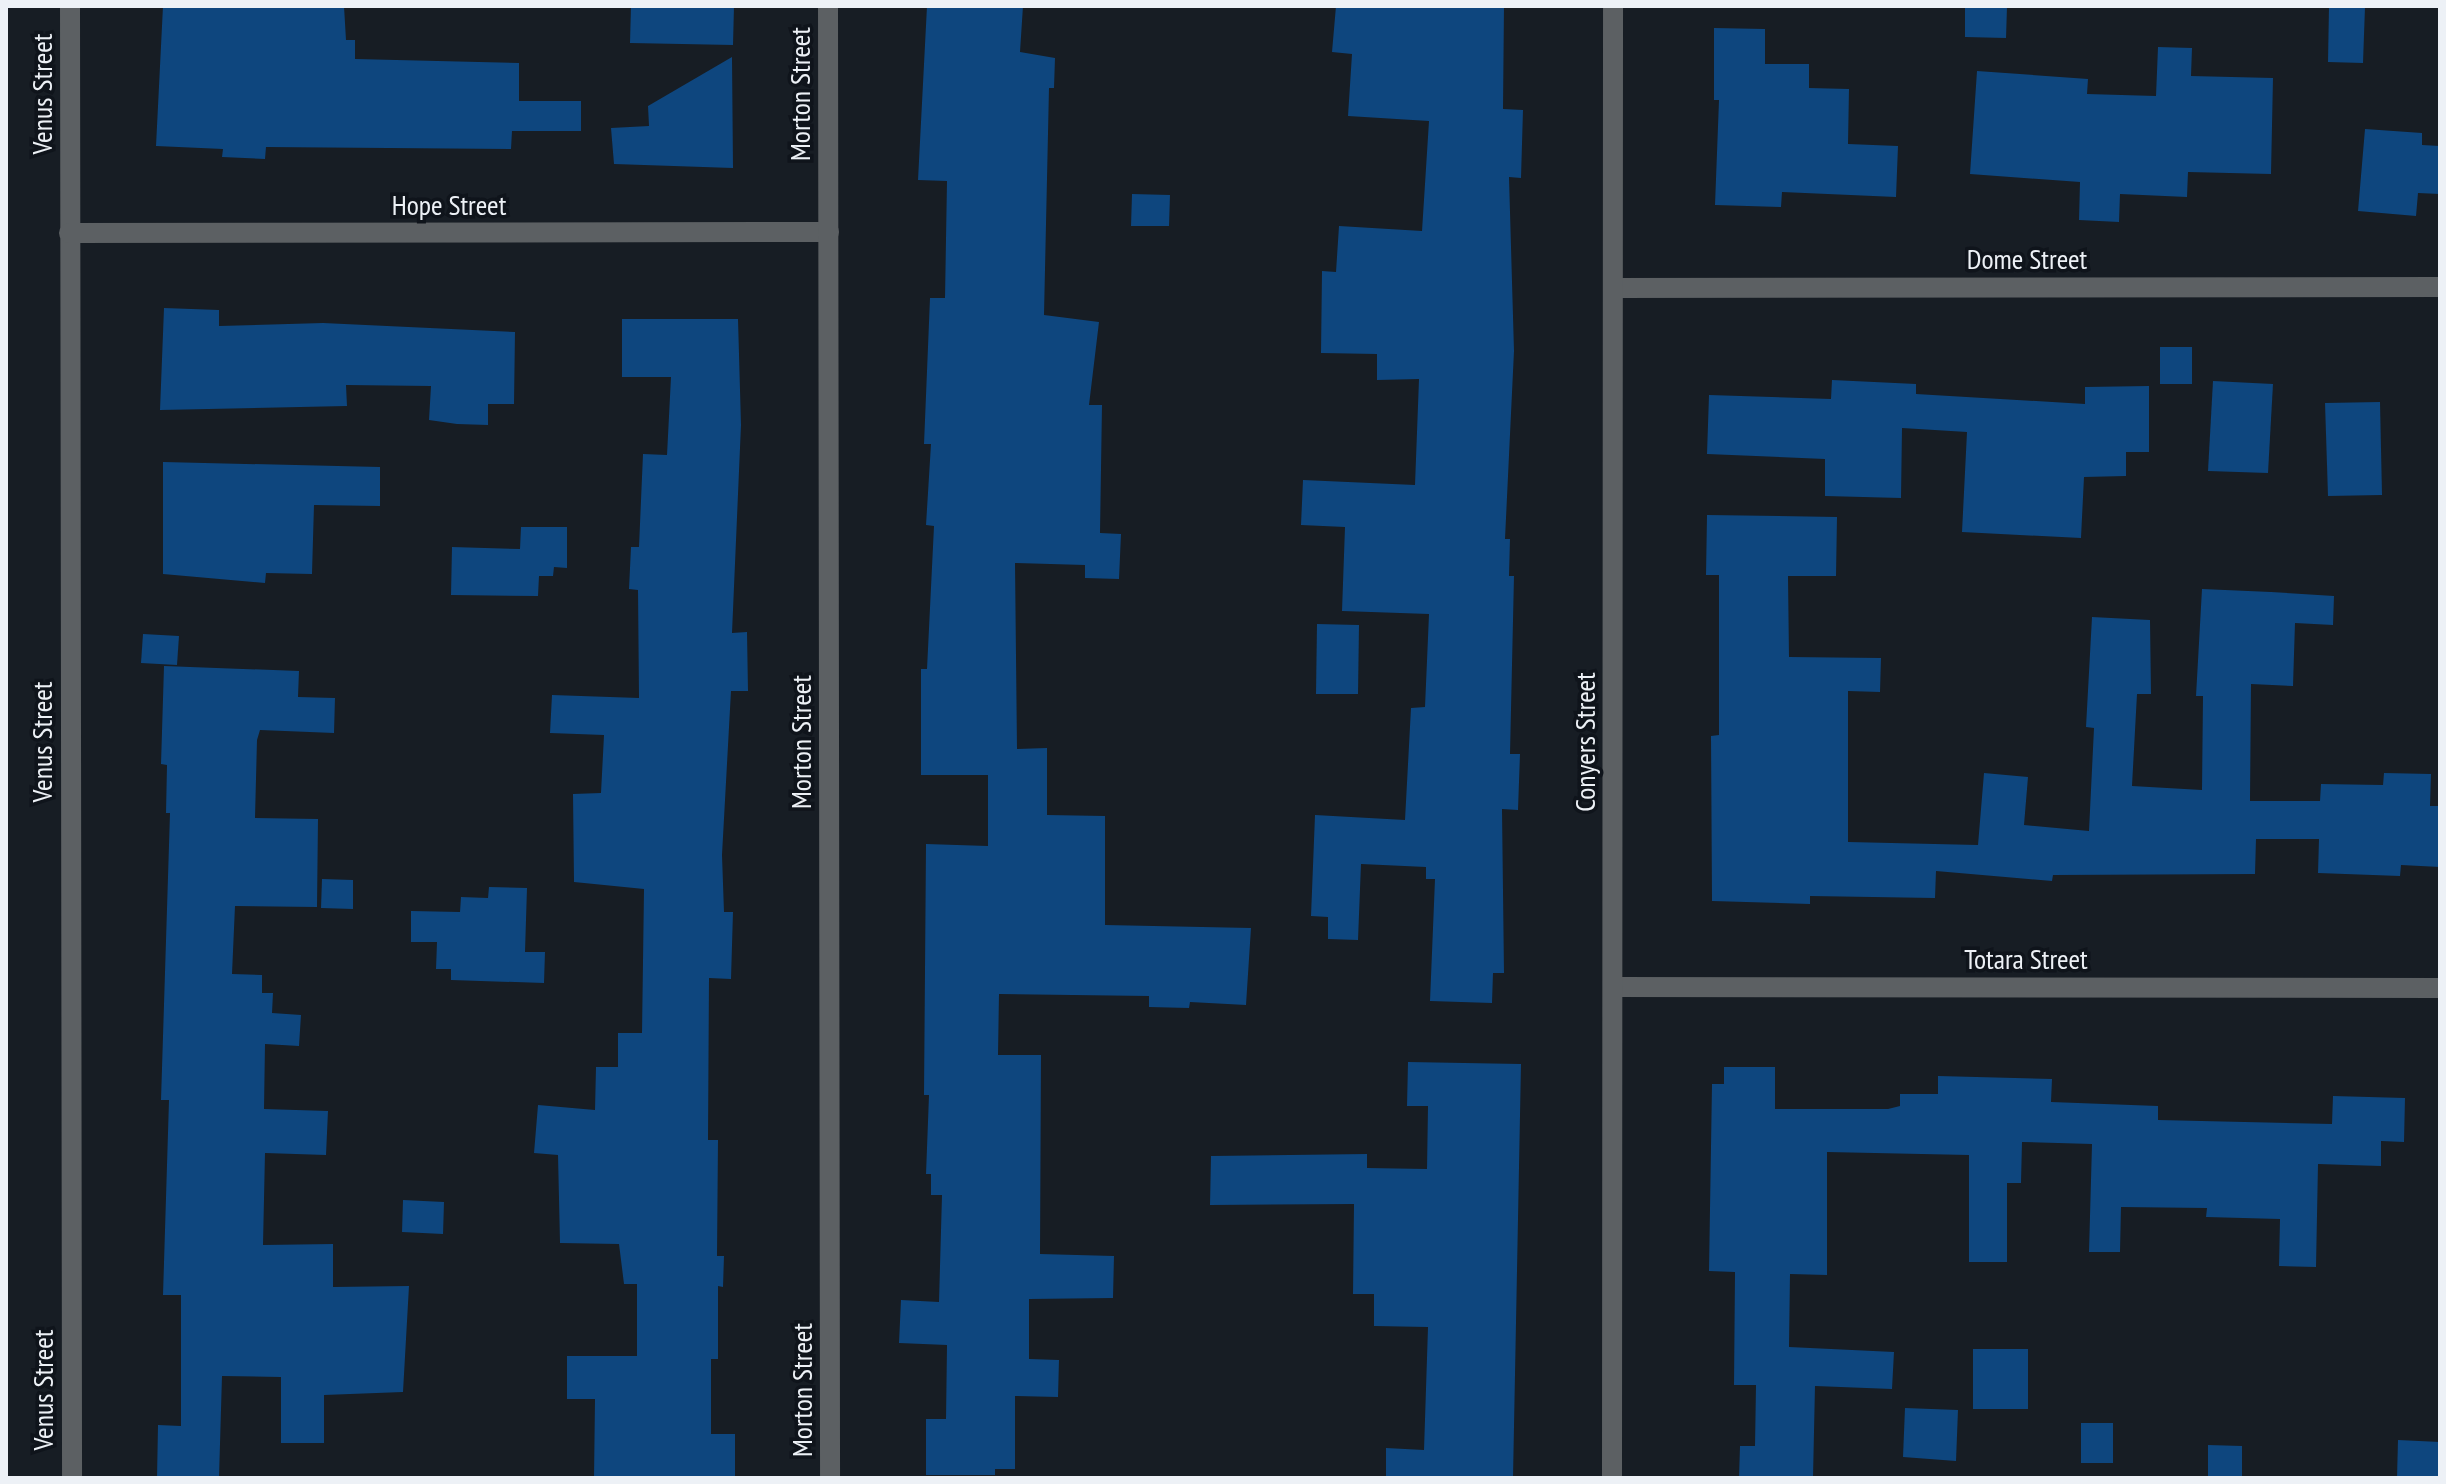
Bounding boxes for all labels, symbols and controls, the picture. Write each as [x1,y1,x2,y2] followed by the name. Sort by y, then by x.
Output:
[783,27,817,161] street label: Morton Street
[25,34,59,154] street label: Venus Street
[392,188,506,222] street label: Hope Street
[1967,242,2087,276] street label: Dome Street
[1568,672,1602,812] street label: Conyers Street
[784,675,818,809] street label: Morton Street
[25,682,59,802] street label: Venus Street
[1964,942,2088,976] street label: Totara Street
[785,1323,819,1457] street label: Morton Street
[26,1330,60,1450] street label: Venus Street

